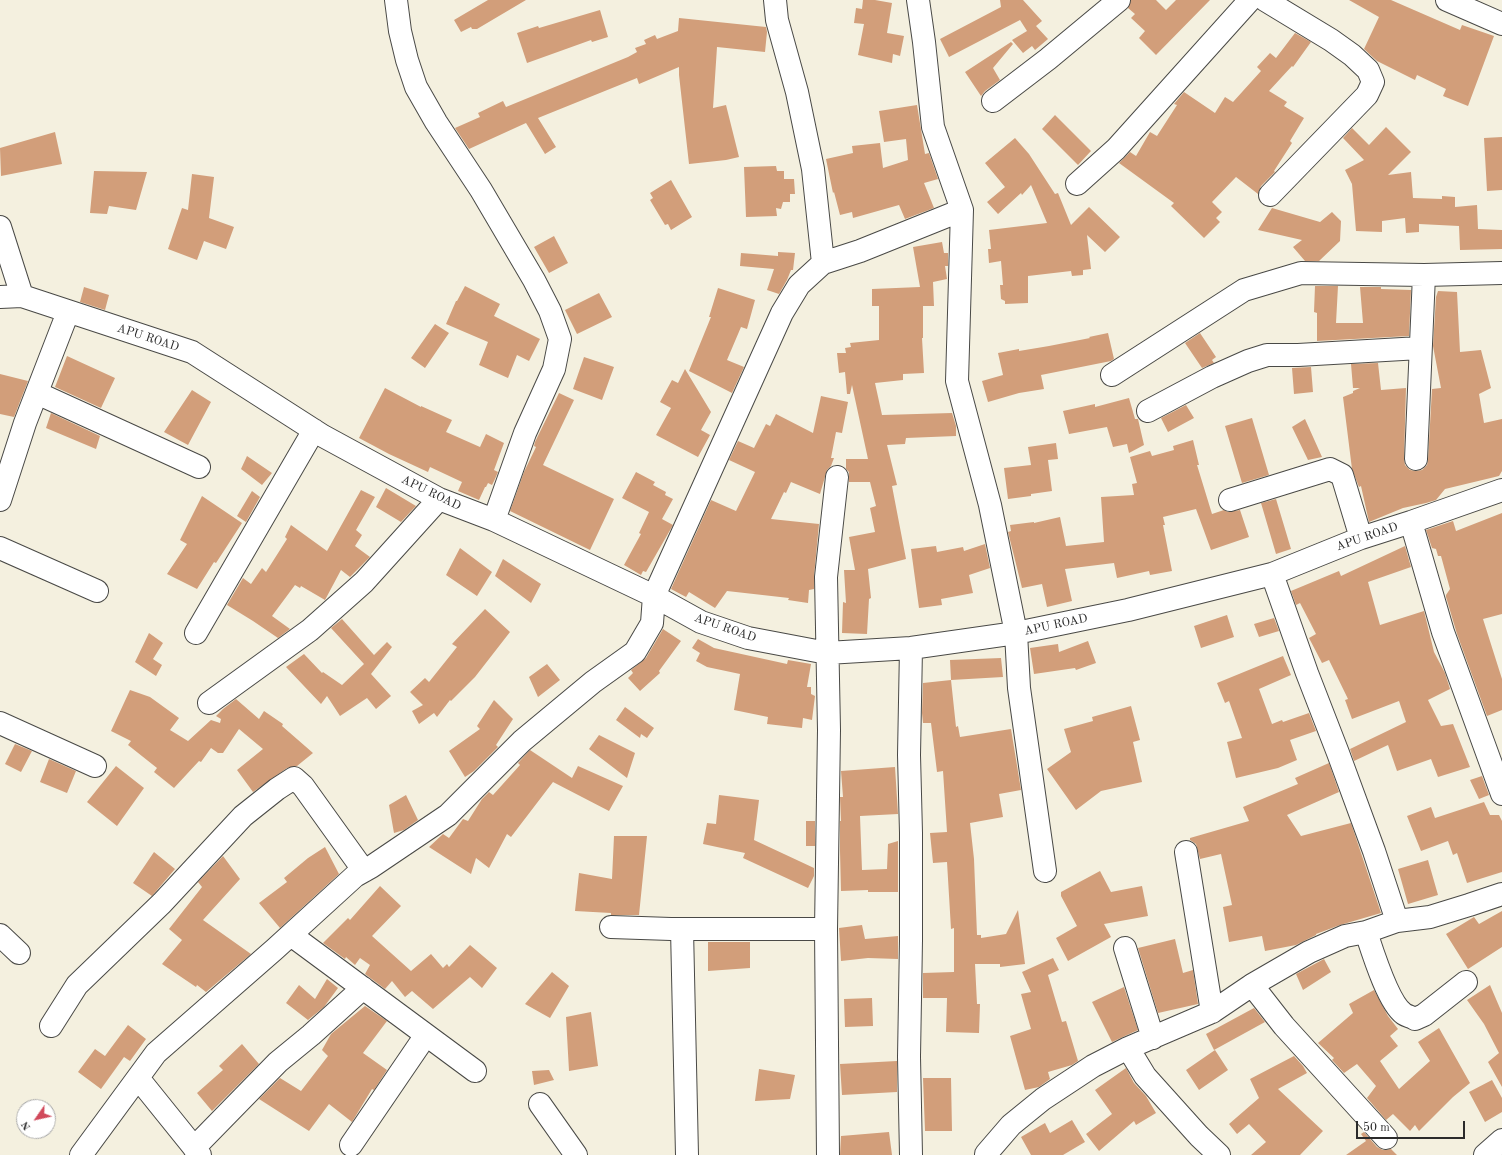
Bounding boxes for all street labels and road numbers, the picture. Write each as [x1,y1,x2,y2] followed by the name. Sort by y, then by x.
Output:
[115,321,181,355] street label: APU ROAD
[399,472,463,514] street label: APU ROAD
[1334,520,1400,554] street label: APU ROAD
[692,611,758,645] street label: APU ROAD
[1023,611,1089,639] street label: APU ROAD

